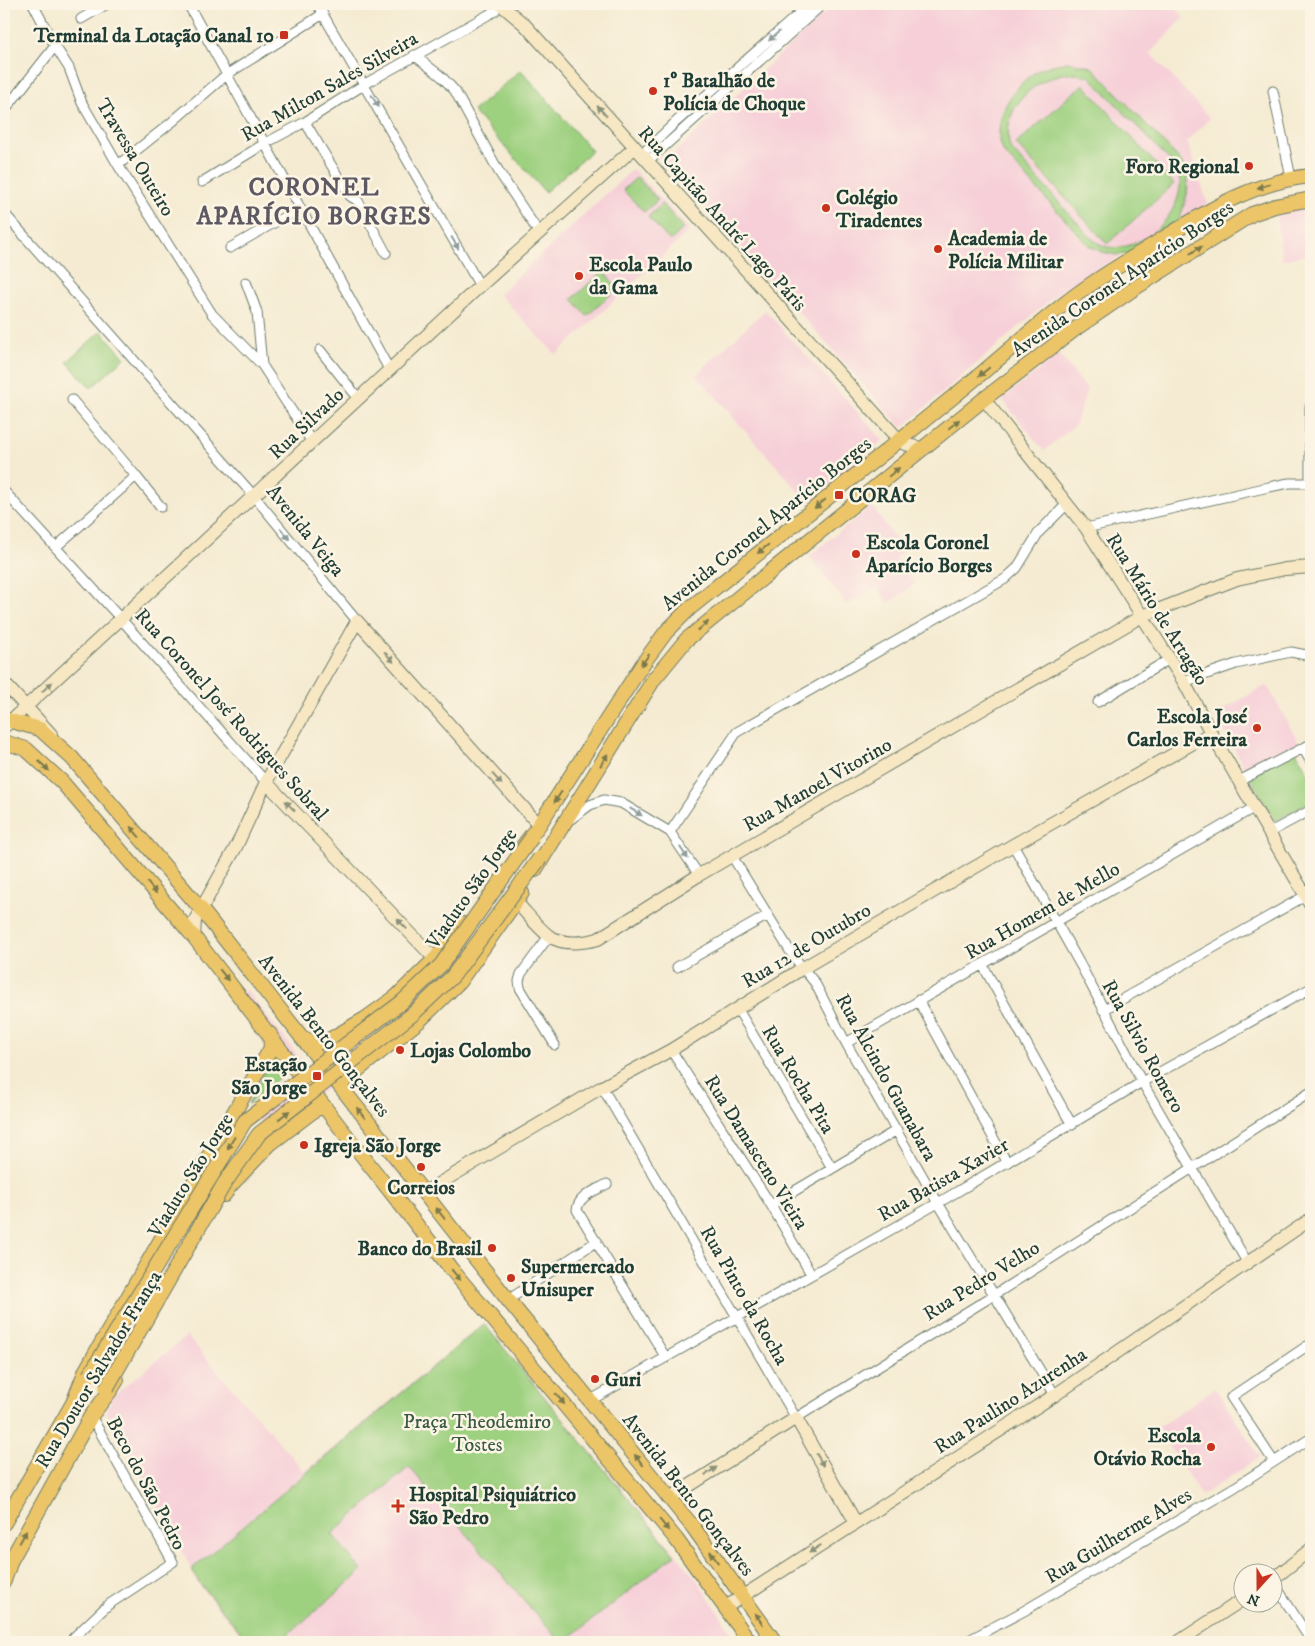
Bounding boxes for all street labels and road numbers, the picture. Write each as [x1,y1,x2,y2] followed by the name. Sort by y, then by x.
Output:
[237,26,423,148] street label: Rua Milton Sales Silveira
[90,94,180,221] street label: Travessa Outeiro
[632,121,812,317] street label: Rua Capitão André Lago Páris
[1007,195,1239,363] street label: Avenida Coronel Aparício Borges
[264,383,350,465] street label: Rua Silvado
[657,432,877,617] street label: Avenida Coronel Aparício Borges
[260,480,350,582] street label: Avenida Veiga
[1100,529,1214,691] street label: Rua Mário de Artagão
[129,604,333,826] street label: Rua Coronel José Rodrigues Sobral
[739,733,897,838] street label: Rua Manoel Vitorino
[421,824,523,955] street label: Viaduto São Jorge
[961,857,1125,966] street label: Rua Homem de Mello
[738,898,876,995] street label: Rua 12 de Outubro
[252,949,395,1123] street label: Avenida Bento Gonçalves
[1096,976,1190,1118] street label: Rua Silvio Romero
[829,990,942,1166] street label: Rua Alcindo Guanabara
[756,1021,840,1139] street label: Rua Rocha Pita
[698,1071,814,1235] street label: Rua Damasceno Vieira
[143,1109,239,1243] street label: Viaduto São Jorge
[874,1132,1014,1228] street label: Rua Batista Xavier
[694,1222,794,1370] street label: Rua Pinto da Rocha
[919,1235,1045,1327] street label: Rua Pedro Velho
[30,1266,168,1473] street label: Rua Doutor Salvador França
[930,1342,1092,1460] street label: Rua Paulino Azurenha
[616,1408,759,1582] street label: Avenida Bento Gonçalves
[100,1413,191,1555] street label: Beco do São Pedro
[1041,1483,1197,1590] street label: Rua Guilherme Alves

